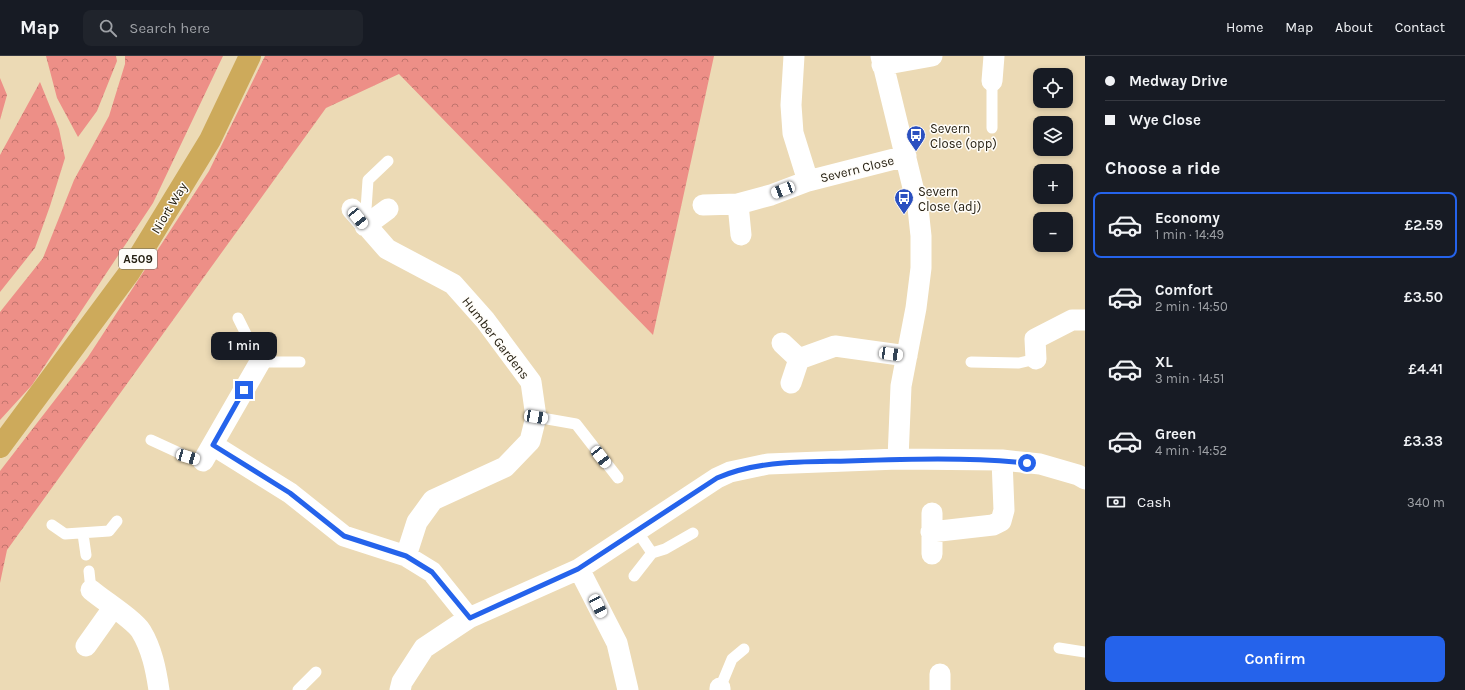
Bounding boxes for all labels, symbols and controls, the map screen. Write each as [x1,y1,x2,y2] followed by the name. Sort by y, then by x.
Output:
[83,10,363,46] search box
[20,17,59,39] text: Map
[97,17,119,39] icon: search
[129,19,210,37] text: Search here
[1226,19,1263,36] text: Home
[1285,19,1313,36] text: Map
[1335,19,1373,36] text: About
[1395,19,1445,36] text: Contact
[1033,68,1073,252] map controls
[1033,68,1073,108] button: locate
[1129,72,1228,90] text: Medway Drive
[1129,111,1201,129] text: Wye Close
[1033,116,1073,156] button: layers
[930,121,997,151] place label: Severn Close (opp)
[905,124,927,152] bus stop icon: Severn Close (opp)
[819,153,896,185] street label: Severn Close
[1105,157,1220,179] text: Choose a ride
[1033,164,1073,204] button: +
[148,180,190,236] street label: Niort Way
[770,180,796,200] car
[918,184,982,214] place label: Severn Close (adj)
[893,187,915,215] bus stop icon: Severn Close (adj)
[346,205,370,231] car
[1107,207,1143,243] icon: car
[1155,209,1220,227] text: Economy
[1033,212,1073,252] button: −
[1404,216,1443,234] text: £2.59
[1155,227,1224,242] text: 1 min · 14:49
[119,249,157,269] road number: A509
[1107,279,1143,315] icon: car
[1155,281,1213,299] text: Comfort
[1404,288,1443,306] text: £3.50
[459,294,533,382] street label: Humber Gardens
[1155,299,1228,314] text: 2 min · 14:50
[211,332,277,360] callout: 1 min
[228,338,260,353] text: 1 min
[878,346,904,362] car
[1107,351,1143,387] icon: car
[1155,353,1173,371] text: XL
[1408,360,1443,378] text: £4.41
[1155,371,1224,386] text: 3 min · 14:51
[235,381,253,399] route end
[523,409,549,425] car
[1107,423,1143,459] icon: car
[1155,425,1196,443] text: Green
[1403,432,1443,450] text: £3.33
[1155,443,1227,458] text: 4 min · 14:52
[589,444,613,470] car
[175,448,201,466] car
[1018,454,1036,472] route start
[1105,491,1127,513] icon: cash
[1137,493,1171,511] text: Cash
[1407,495,1445,510] text: 340 m
[587,593,609,619] car
[1105,636,1445,682] button: Confirm

